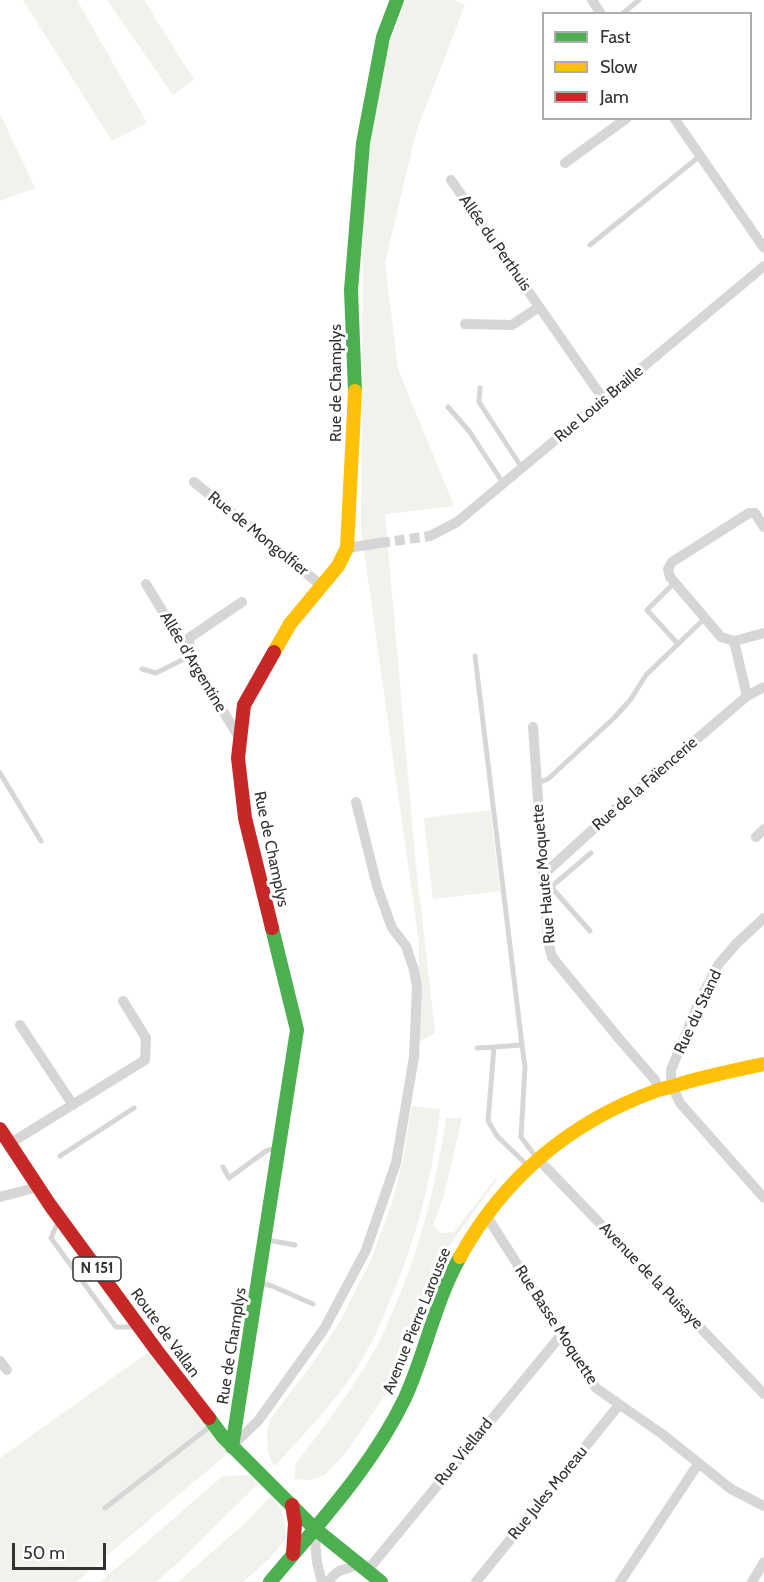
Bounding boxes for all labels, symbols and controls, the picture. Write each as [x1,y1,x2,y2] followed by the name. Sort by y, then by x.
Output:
[542,12,752,120] legend
[600,26,631,48] text: Fast
[600,56,637,78] text: Slow
[600,86,629,108] text: Jam
[455,191,535,295] street label: Allée du Perthuis
[326,324,346,442] street label: Rue de Champlys
[551,361,647,447] street label: Rue Louis Braille
[204,488,312,580] street label: Rue de Mongolfier
[155,608,231,716] street label: Allée d'Argentine
[589,733,701,835] street label: Rue de la Faïencerie
[249,789,293,909] street label: Rue de Champlys
[528,803,560,945] street label: Rue Haute Moquette
[670,967,726,1057] street label: Rue du Stand
[595,1219,707,1333] street label: Avenue de la Puisaye
[379,1245,455,1397] street label: Avenue Pierre Larousse
[73,1257,121,1281] road number: N 151
[510,1262,602,1388] street label: Rue Basse Moquette
[126,1285,204,1381] street label: Route de Vallan
[213,1286,251,1406] street label: Rue de Champlys
[431,1415,497,1489] street label: Rue Viellard
[504,1442,592,1544] street label: Rue Jules Moreau
[15,1531,110,1569] scale bar
[23,1542,65,1564] text: 50 m

